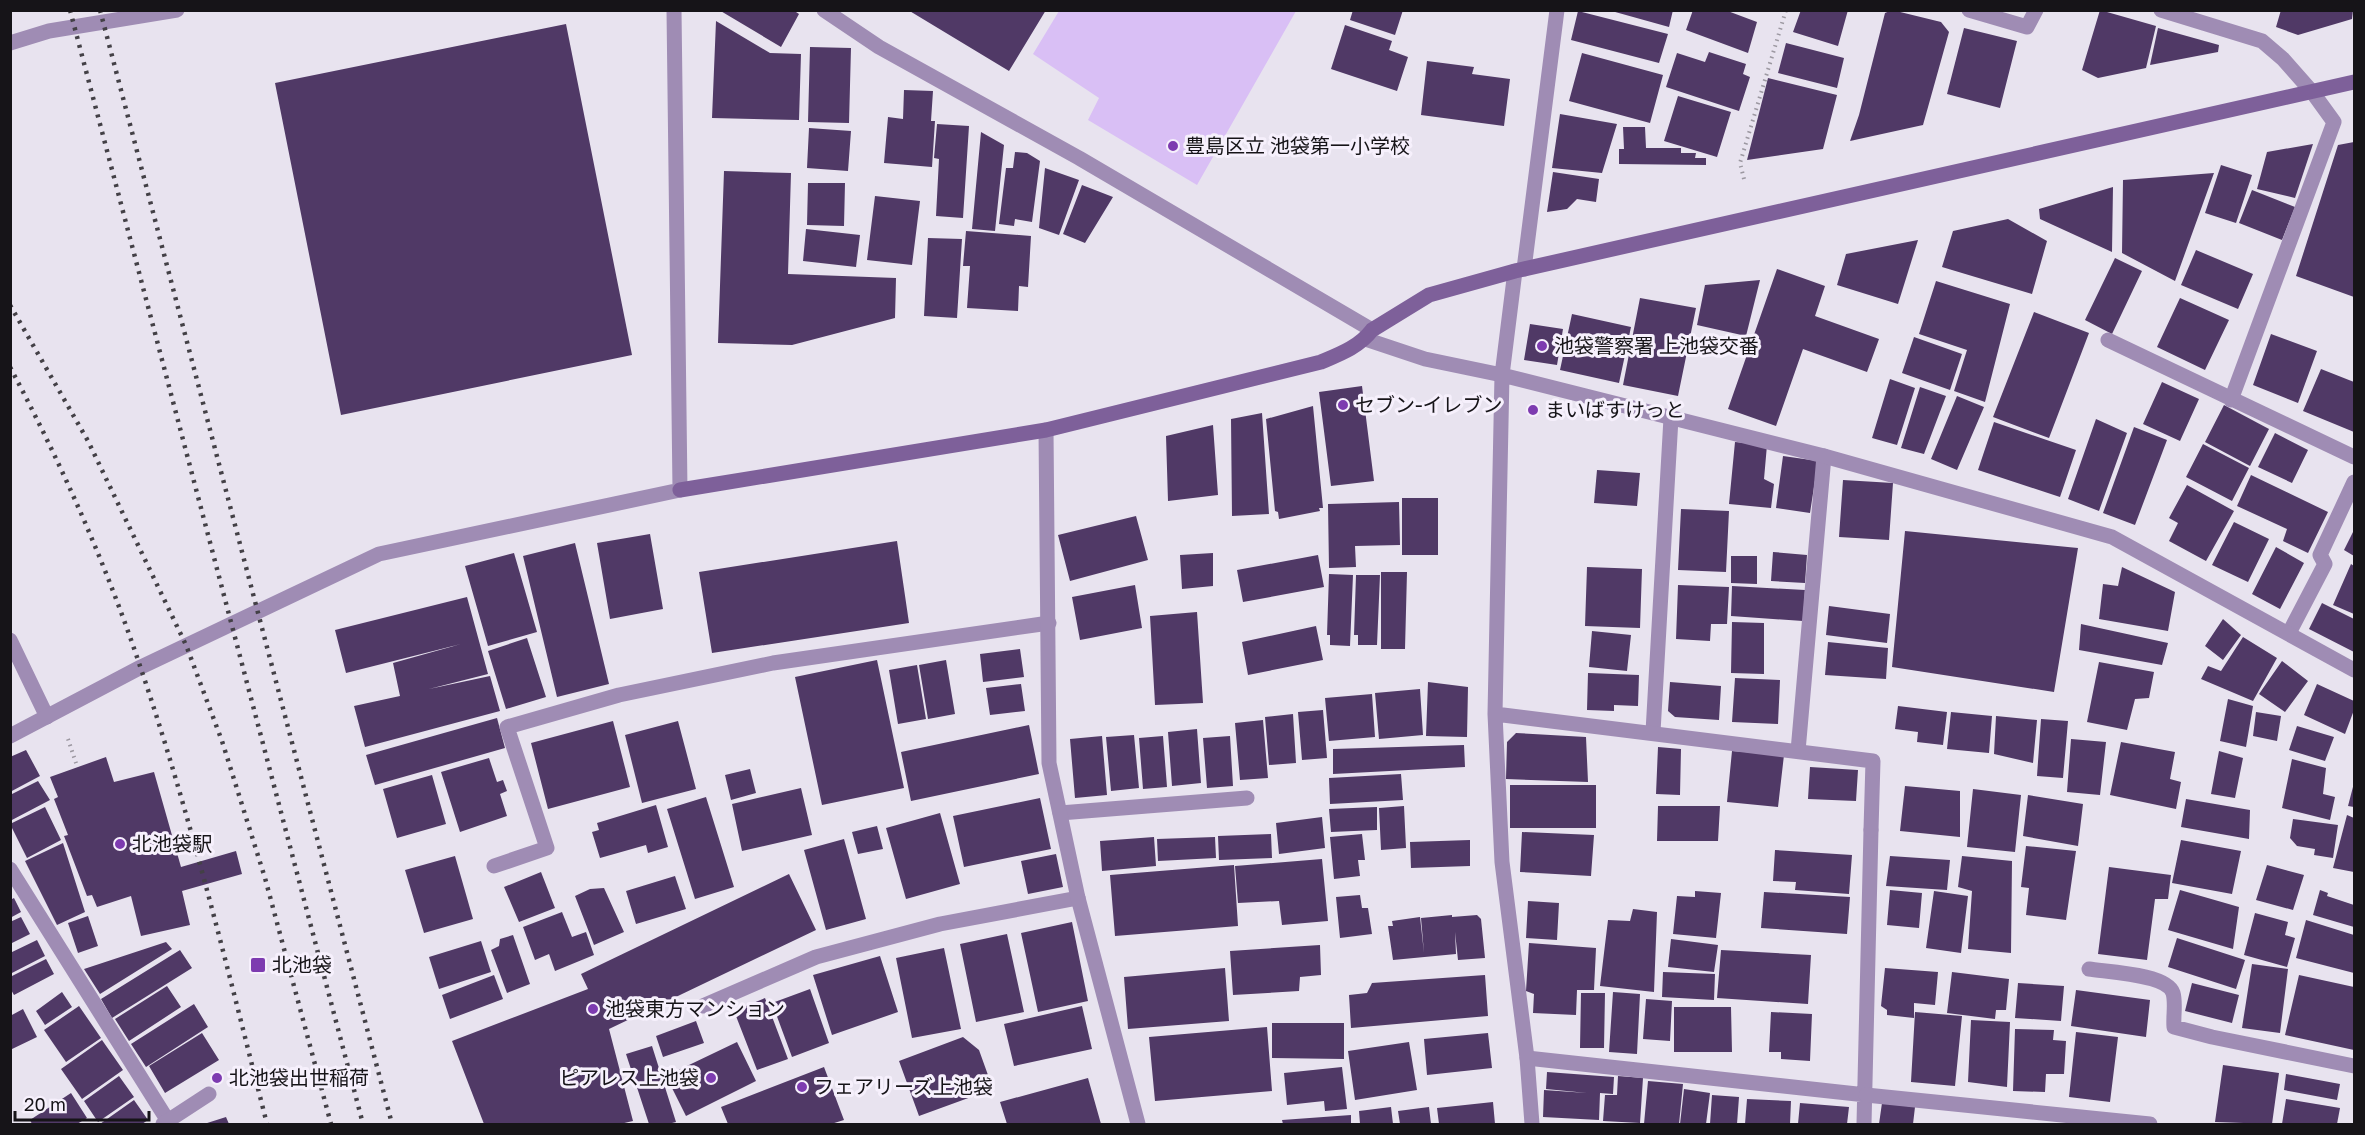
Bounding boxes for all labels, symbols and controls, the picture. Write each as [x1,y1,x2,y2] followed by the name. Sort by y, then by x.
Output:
[1185,133,1410,157] place label: 豊島区立 池袋第一小学校
[1166,139,1180,153] marker: 豊島区立 池袋第一小学校
[1554,333,1759,357] place label: 池袋警察署 上池袋交番
[1535,339,1549,353] marker: 池袋警察署 上池袋交番
[1355,392,1503,416] place label: セブン-イレブン
[1545,397,1685,421] place label: まいばすけっと
[1336,398,1350,412] marker: セブン-イレブン
[1526,403,1540,417] marker: まいばすけっと
[132,831,212,855] place label: 北池袋駅
[113,837,127,851] marker: 北池袋駅
[272,952,332,976] place label: 北池袋
[249,956,267,974] marker: 北池袋
[605,996,785,1020] place label: 池袋東方マンション
[586,1002,600,1016] marker: 池袋東方マンション
[229,1065,369,1089] place label: 北池袋出世稲荷
[559,1065,699,1089] place label: ピアレス上池袋
[210,1071,224,1085] marker: 北池袋出世稲荷
[704,1071,718,1085] marker: ピアレス上池袋
[814,1074,993,1098] place label: フェアリーズ上池袋
[795,1080,809,1094] marker: フェアリーズ上池袋
[15,1084,148,1122] scale bar
[24,1093,66,1115] text: 20 m

